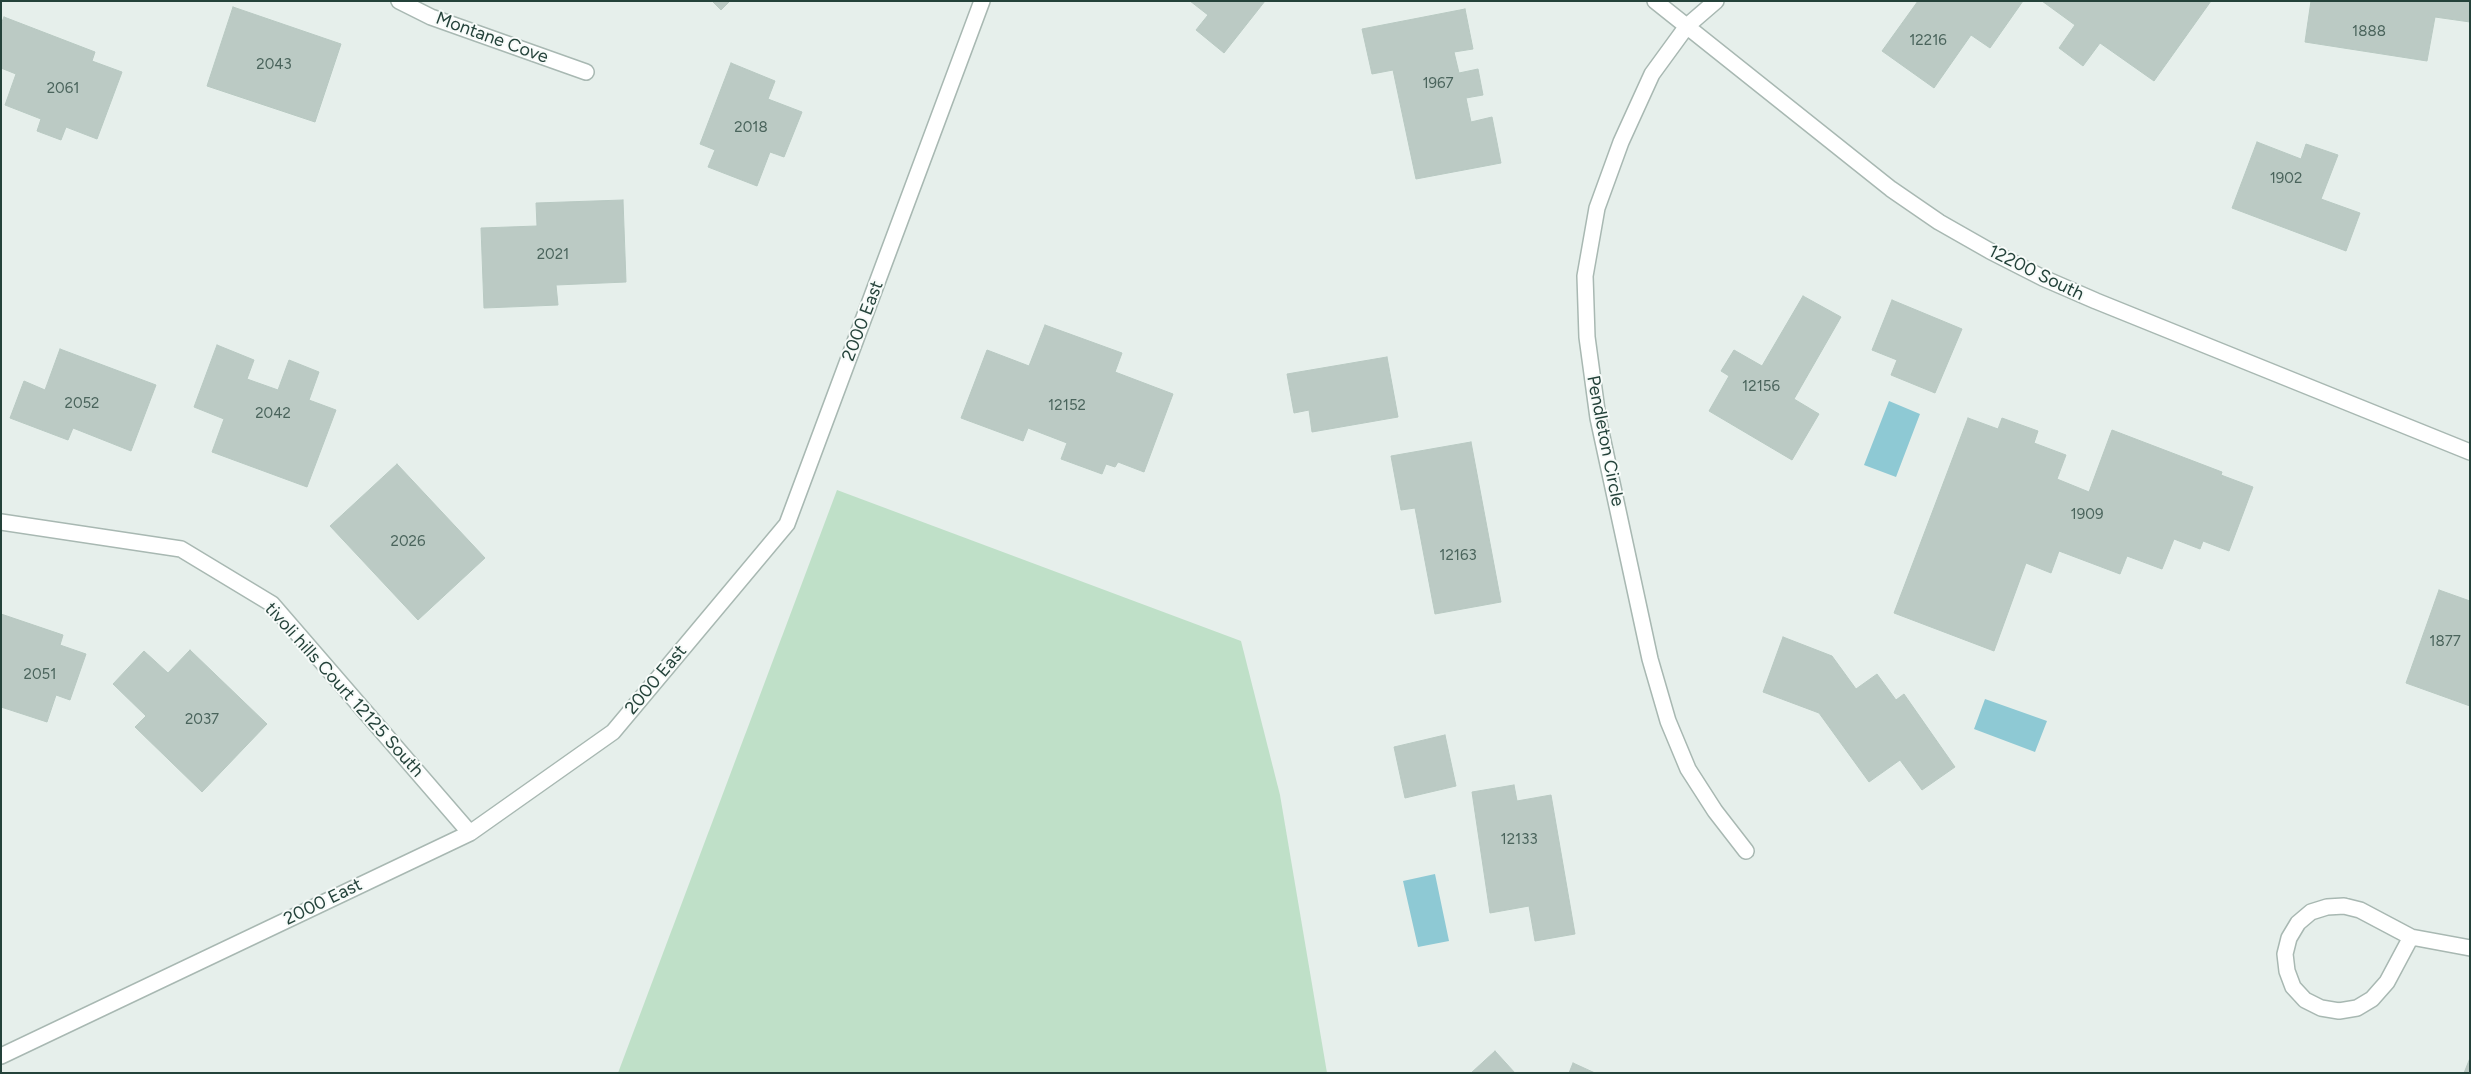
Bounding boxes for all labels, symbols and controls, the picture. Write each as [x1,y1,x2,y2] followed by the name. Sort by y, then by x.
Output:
[433,8,551,68] street label: Montane Cove
[2352,23,2386,41] house number: 1888
[1909,32,1947,50] house number: 12216
[256,56,292,74] house number: 2043
[1422,75,1454,93] house number: 1967
[47,80,79,98] house number: 2061
[734,119,768,137] house number: 2018
[2270,170,2302,188] house number: 1902
[1985,241,2087,305] street label: 12200 South
[537,246,569,264] house number: 2021
[838,278,888,364] street label: 2000 East
[1582,374,1628,508] street label: Pendleton Circle
[1742,378,1780,396] house number: 12156
[64,395,100,413] house number: 2052
[1048,397,1086,415] house number: 12152
[255,405,291,423] house number: 2042
[2071,506,2103,524] house number: 1909
[391,533,425,551] house number: 2026
[1439,547,1477,565] house number: 12163
[260,598,428,782] street label: tivoli hills Court 12125 South
[2429,633,2461,651] house number: 1877
[621,641,691,719] street label: 2000 East
[24,666,56,684] house number: 2051
[185,711,219,729] house number: 2037
[1500,831,1538,849] house number: 12133
[280,874,366,930] street label: 2000 East

